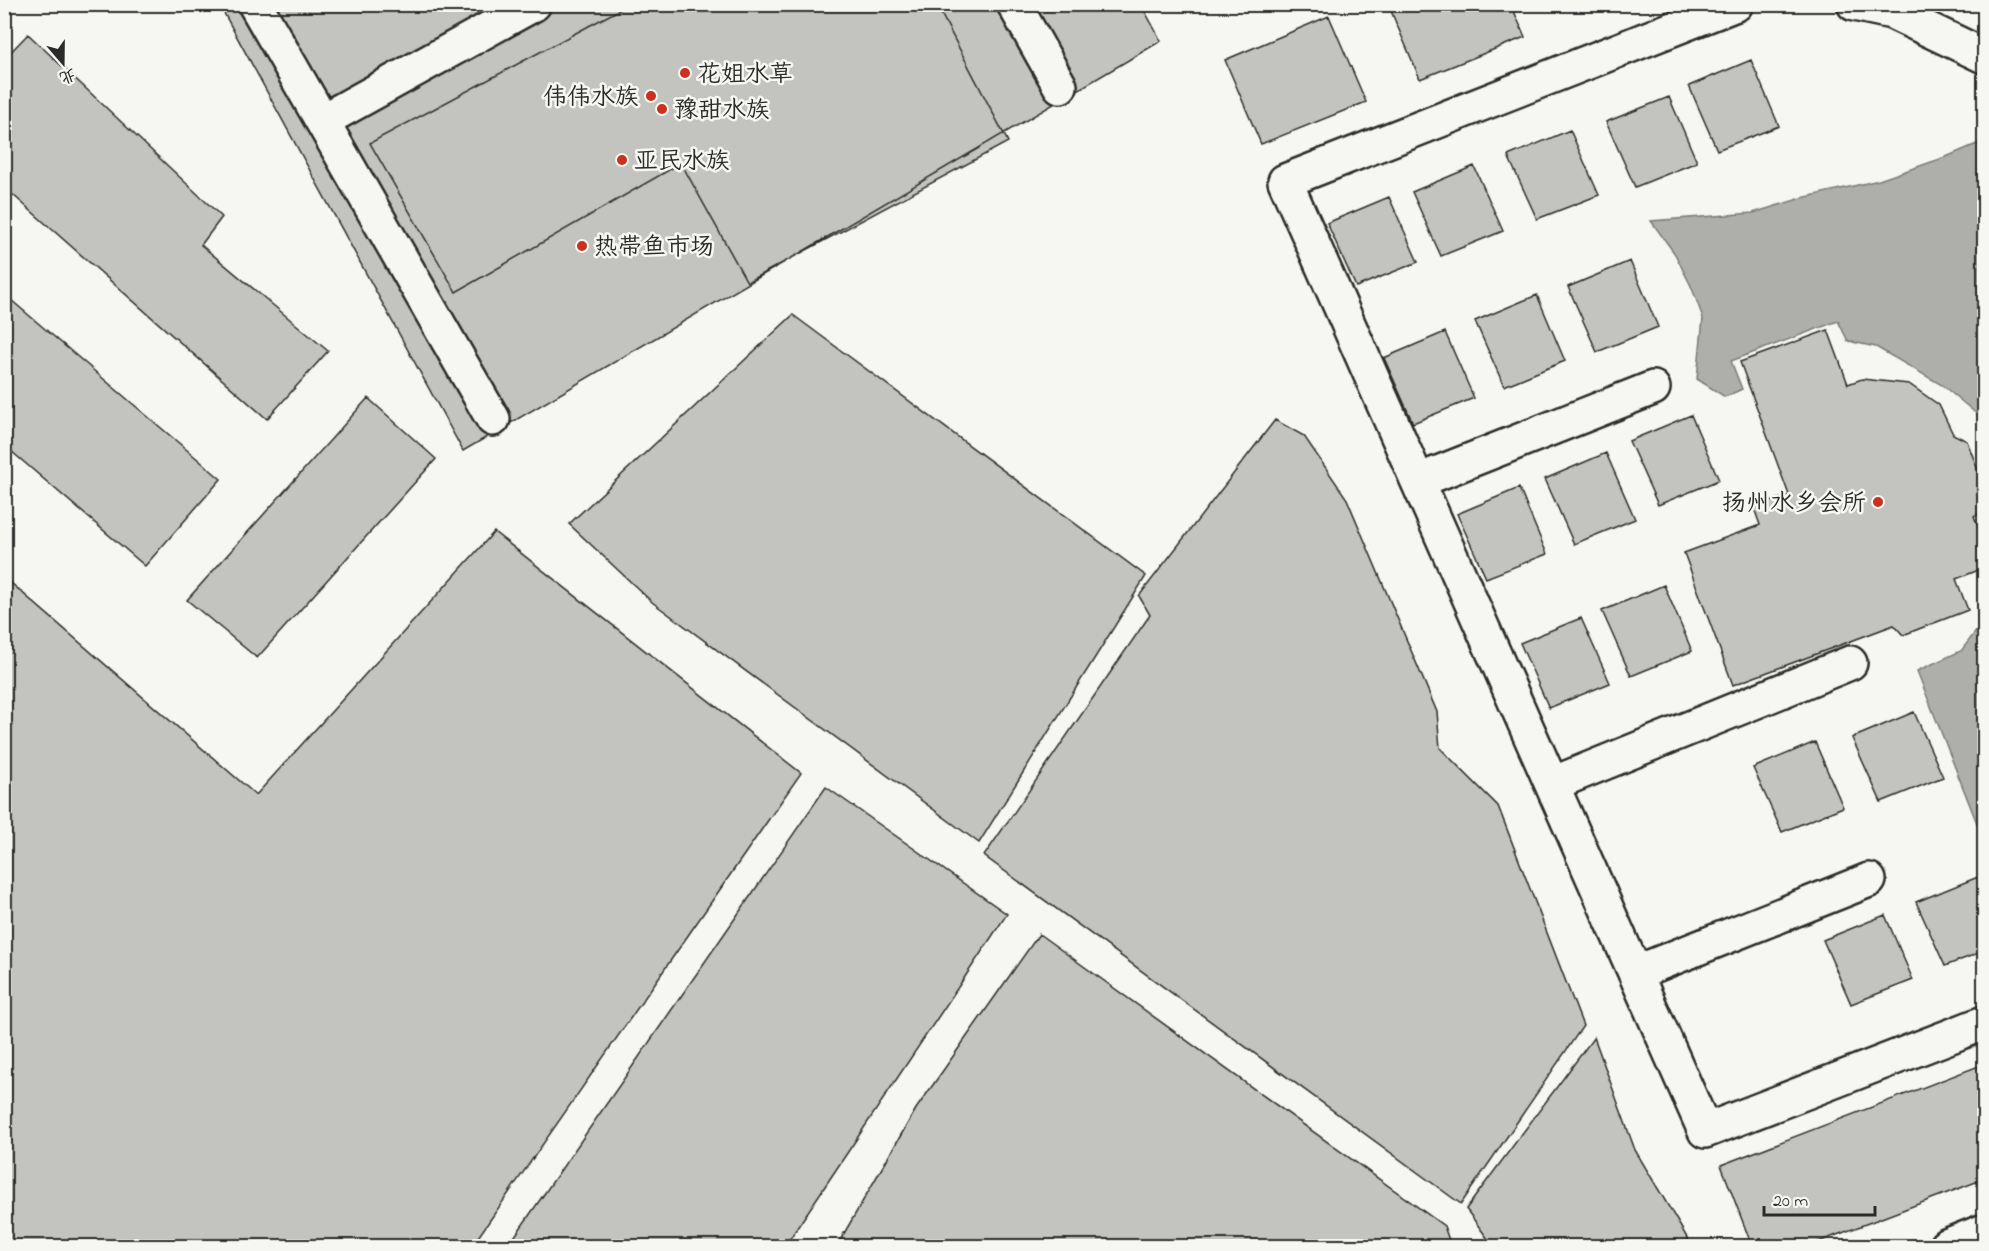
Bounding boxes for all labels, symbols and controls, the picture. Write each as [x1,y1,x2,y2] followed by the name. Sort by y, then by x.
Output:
[33,33,93,93] north arrow
[697,58,793,93] place label: 花姐水草
[56,61,79,89] text: 北
[678,66,692,80] marker: 花姐水草
[543,81,639,116] place label: 伟伟水族
[644,89,658,103] marker: 伟伟水族
[674,94,770,129] place label: 豫甜水族
[655,102,669,116] marker: 豫甜水族
[634,145,730,180] place label: 亚民水族
[615,153,629,167] marker: 亚民水族
[594,231,714,266] place label: 热带鱼市场
[575,239,589,253] marker: 热带鱼市场
[1722,487,1866,522] place label: 扬州水乡会所
[1871,495,1885,509] marker: 扬州水乡会所
[1764,1179,1875,1217] scale bar
[1773,1189,1808,1215] text: 20 m

